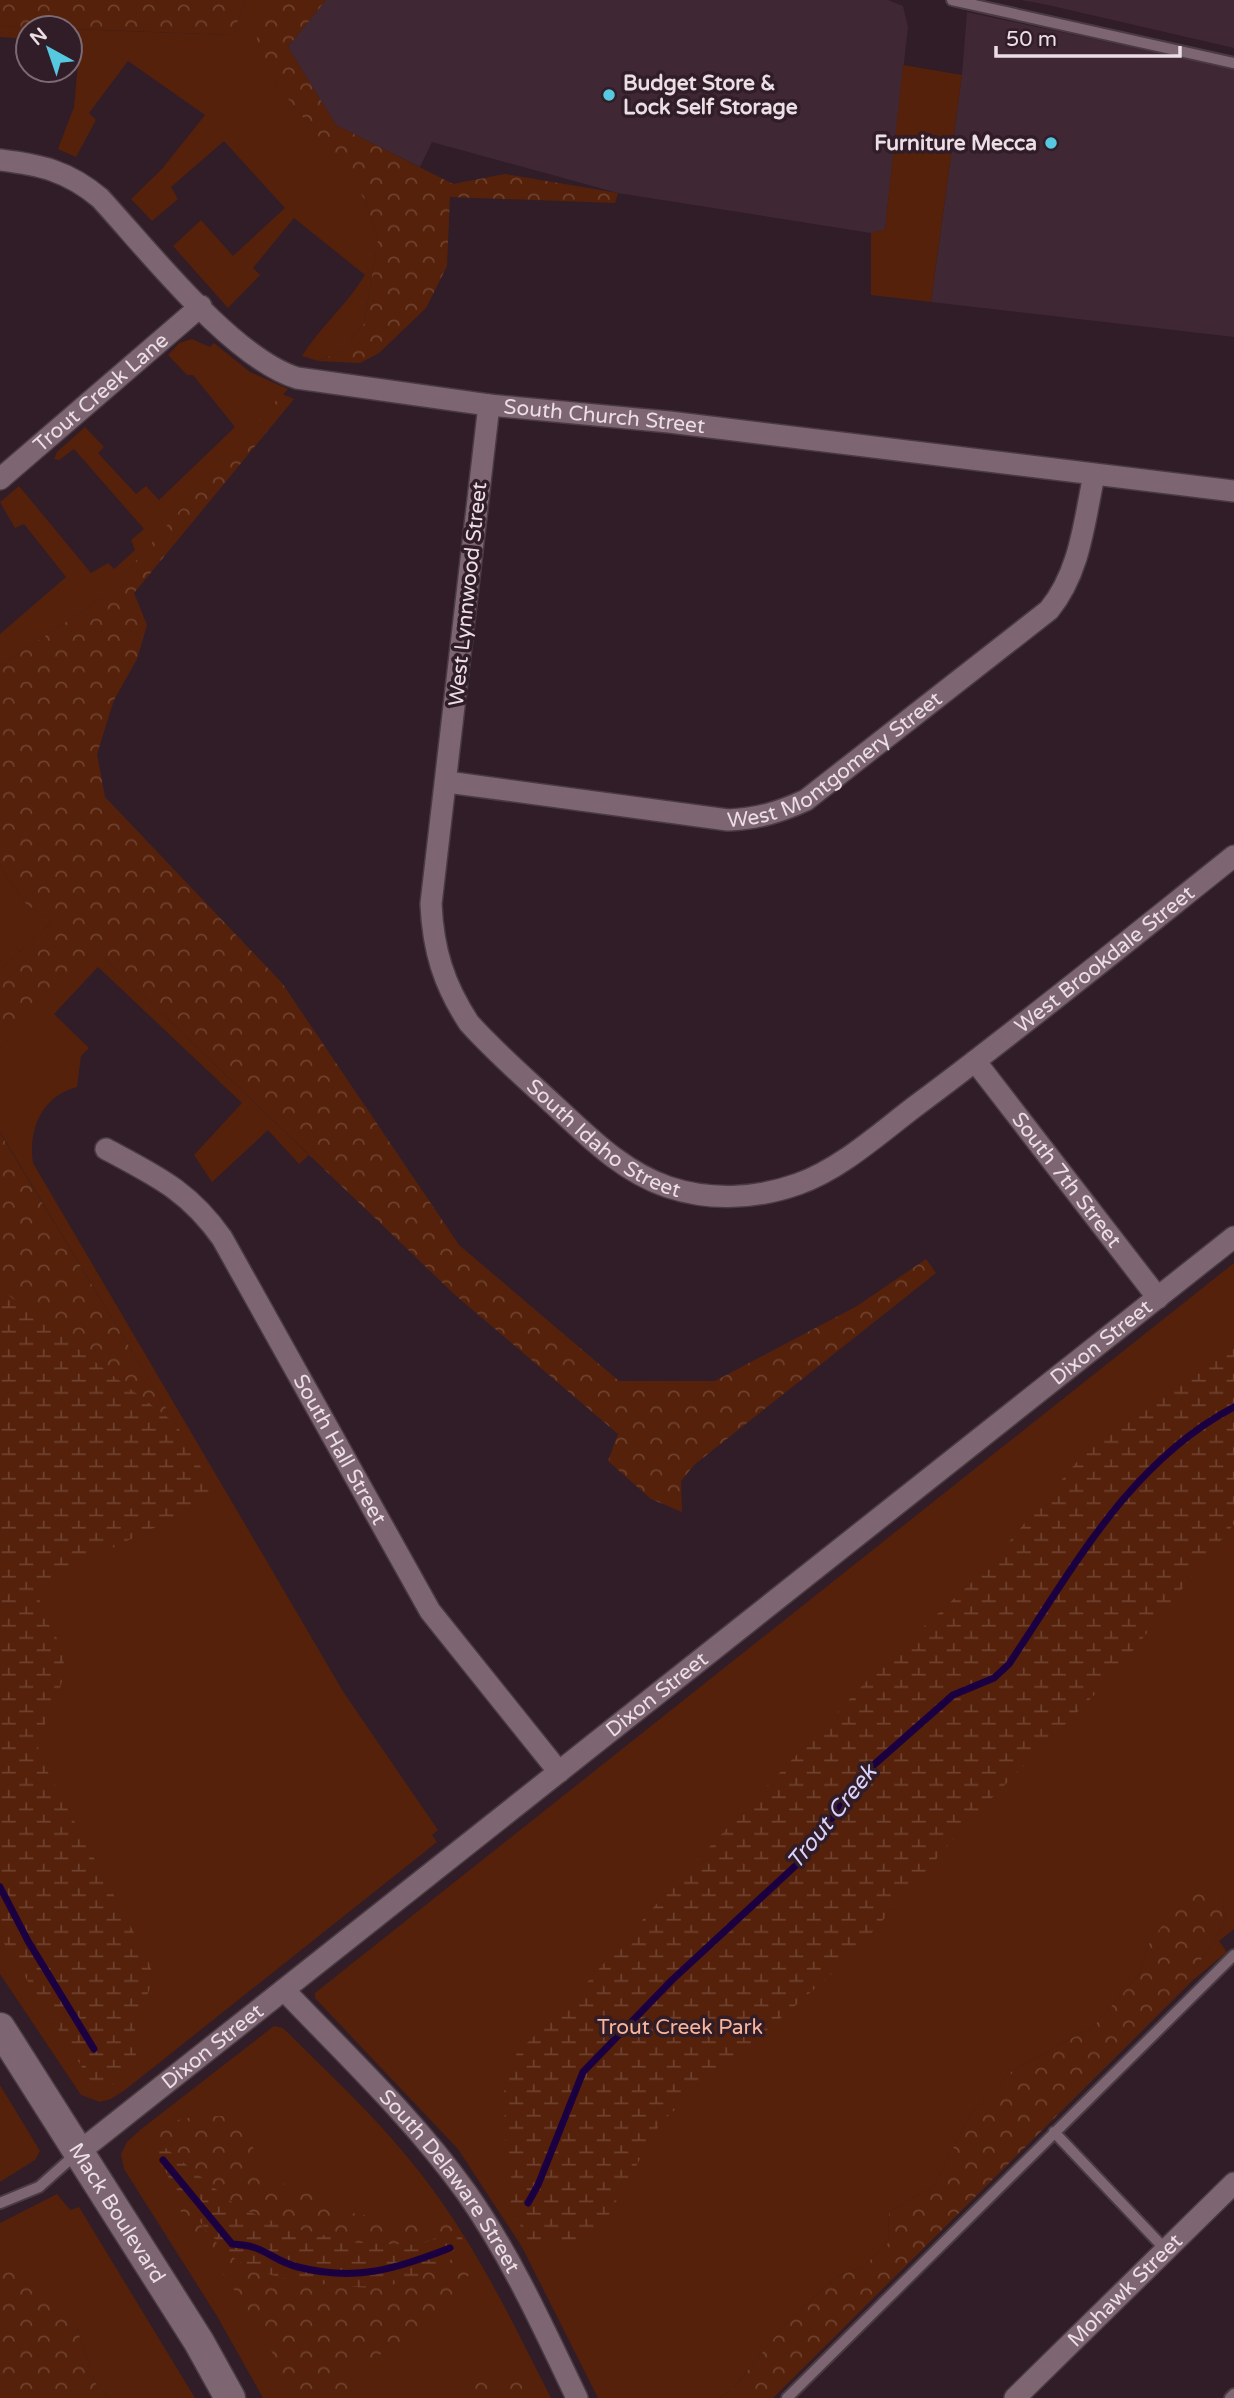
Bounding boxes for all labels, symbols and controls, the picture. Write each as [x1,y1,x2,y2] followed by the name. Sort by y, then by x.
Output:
[14,14,84,84] north arrow
[996,14,1180,58] scale bar
[26,23,52,50] text: N
[1006,27,1057,52] text: 50 m
[623,71,798,120] place label: Budget Store & Lock Self Storage
[601,87,617,103] marker: Budget Store & Lock Self Storage
[874,131,1037,156] place label: Furniture Mecca
[1043,135,1059,151] marker: Furniture Mecca
[28,327,173,457] street label: Trout Creek Lane
[503,394,707,439] street label: South Church Street
[444,481,492,707] street label: West Lynnwood Street
[726,686,947,833] street label: West Montgomery Street
[1010,880,1199,1038] street label: West Brookdale Street
[522,1074,684,1203] street label: South Idaho Street
[1007,1107,1127,1252] street label: South 7th Street
[1045,1294,1157,1390] street label: Dixon Street
[288,1370,392,1529] street label: South Hall Street
[601,1646,713,1742] street label: Dixon Street
[781,1758,884,1875] water label: Trout Creek
[156,1998,268,2094] street label: Dixon Street
[597,2015,763,2040] park label: Trout Creek Park
[374,2084,525,2277] street label: South Delaware Street
[64,2138,171,2288] street label: Mack Boulevard
[1062,2228,1187,2352] street label: Mohawk Street

